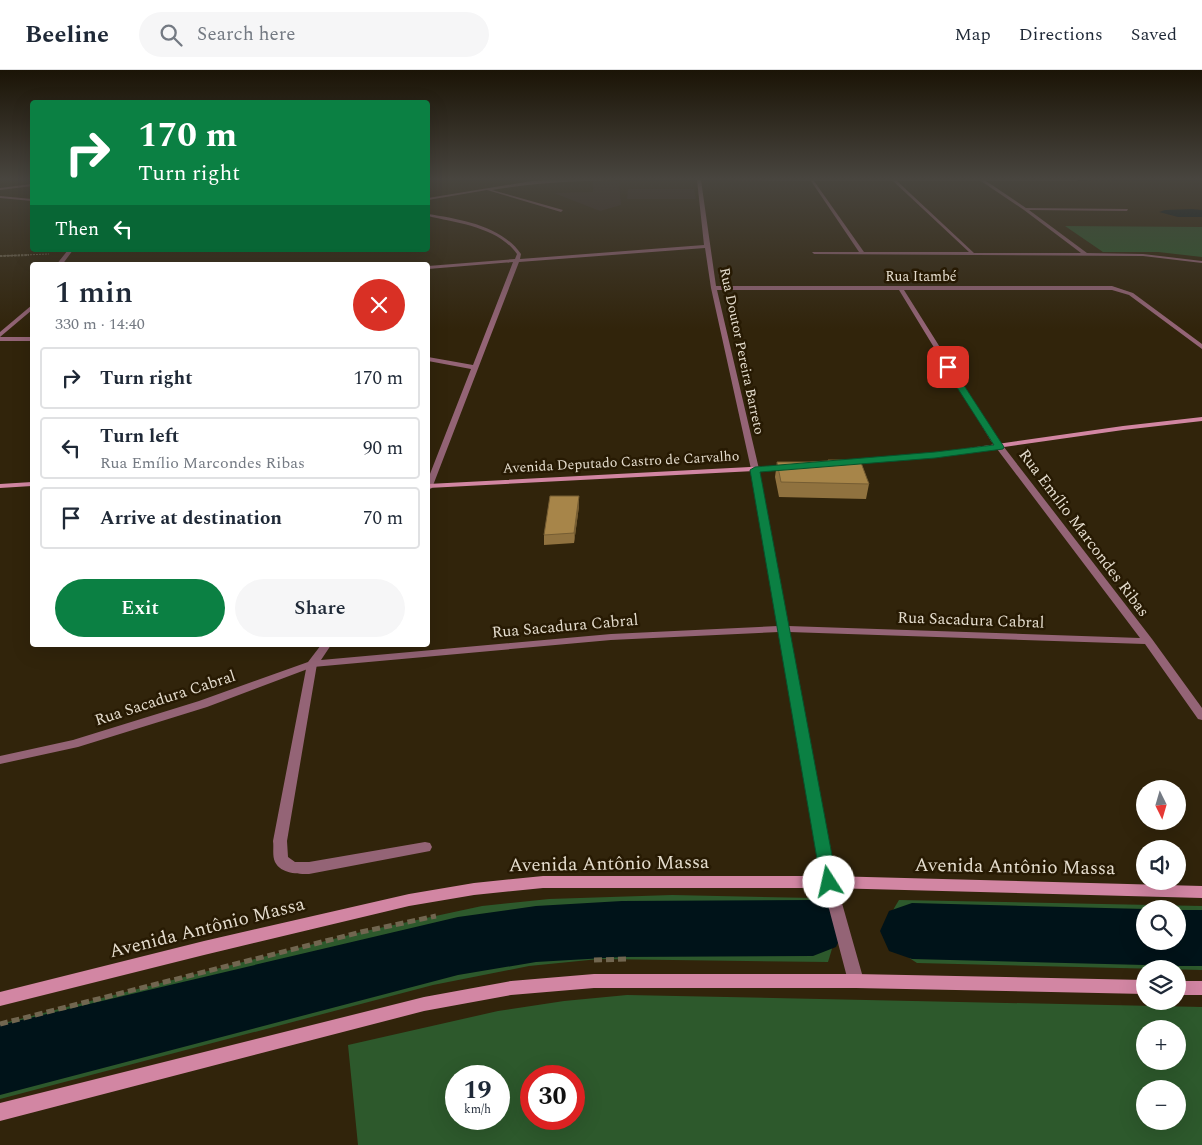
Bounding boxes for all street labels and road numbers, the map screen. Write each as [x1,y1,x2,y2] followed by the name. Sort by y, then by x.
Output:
[714,266,770,436] street label: Rua Doutor Pereira Barreto
[885,266,957,287] street label: Rua Itambé
[1013,444,1155,622] street label: Rua Emílio Marcondes Ribas
[502,445,740,479] street label: Avenida Deputado Castro de Carvalho
[897,605,1045,635] street label: Rua Sacadura Cabral
[491,608,639,644] street label: Rua Sacadura Cabral
[91,664,239,732] street label: Rua Sacadura Cabral
[508,848,710,880] street label: Avenida Antônio Massa
[914,851,1116,883] street label: Avenida Antônio Massa
[106,889,309,966] street label: Avenida Antônio Massa

